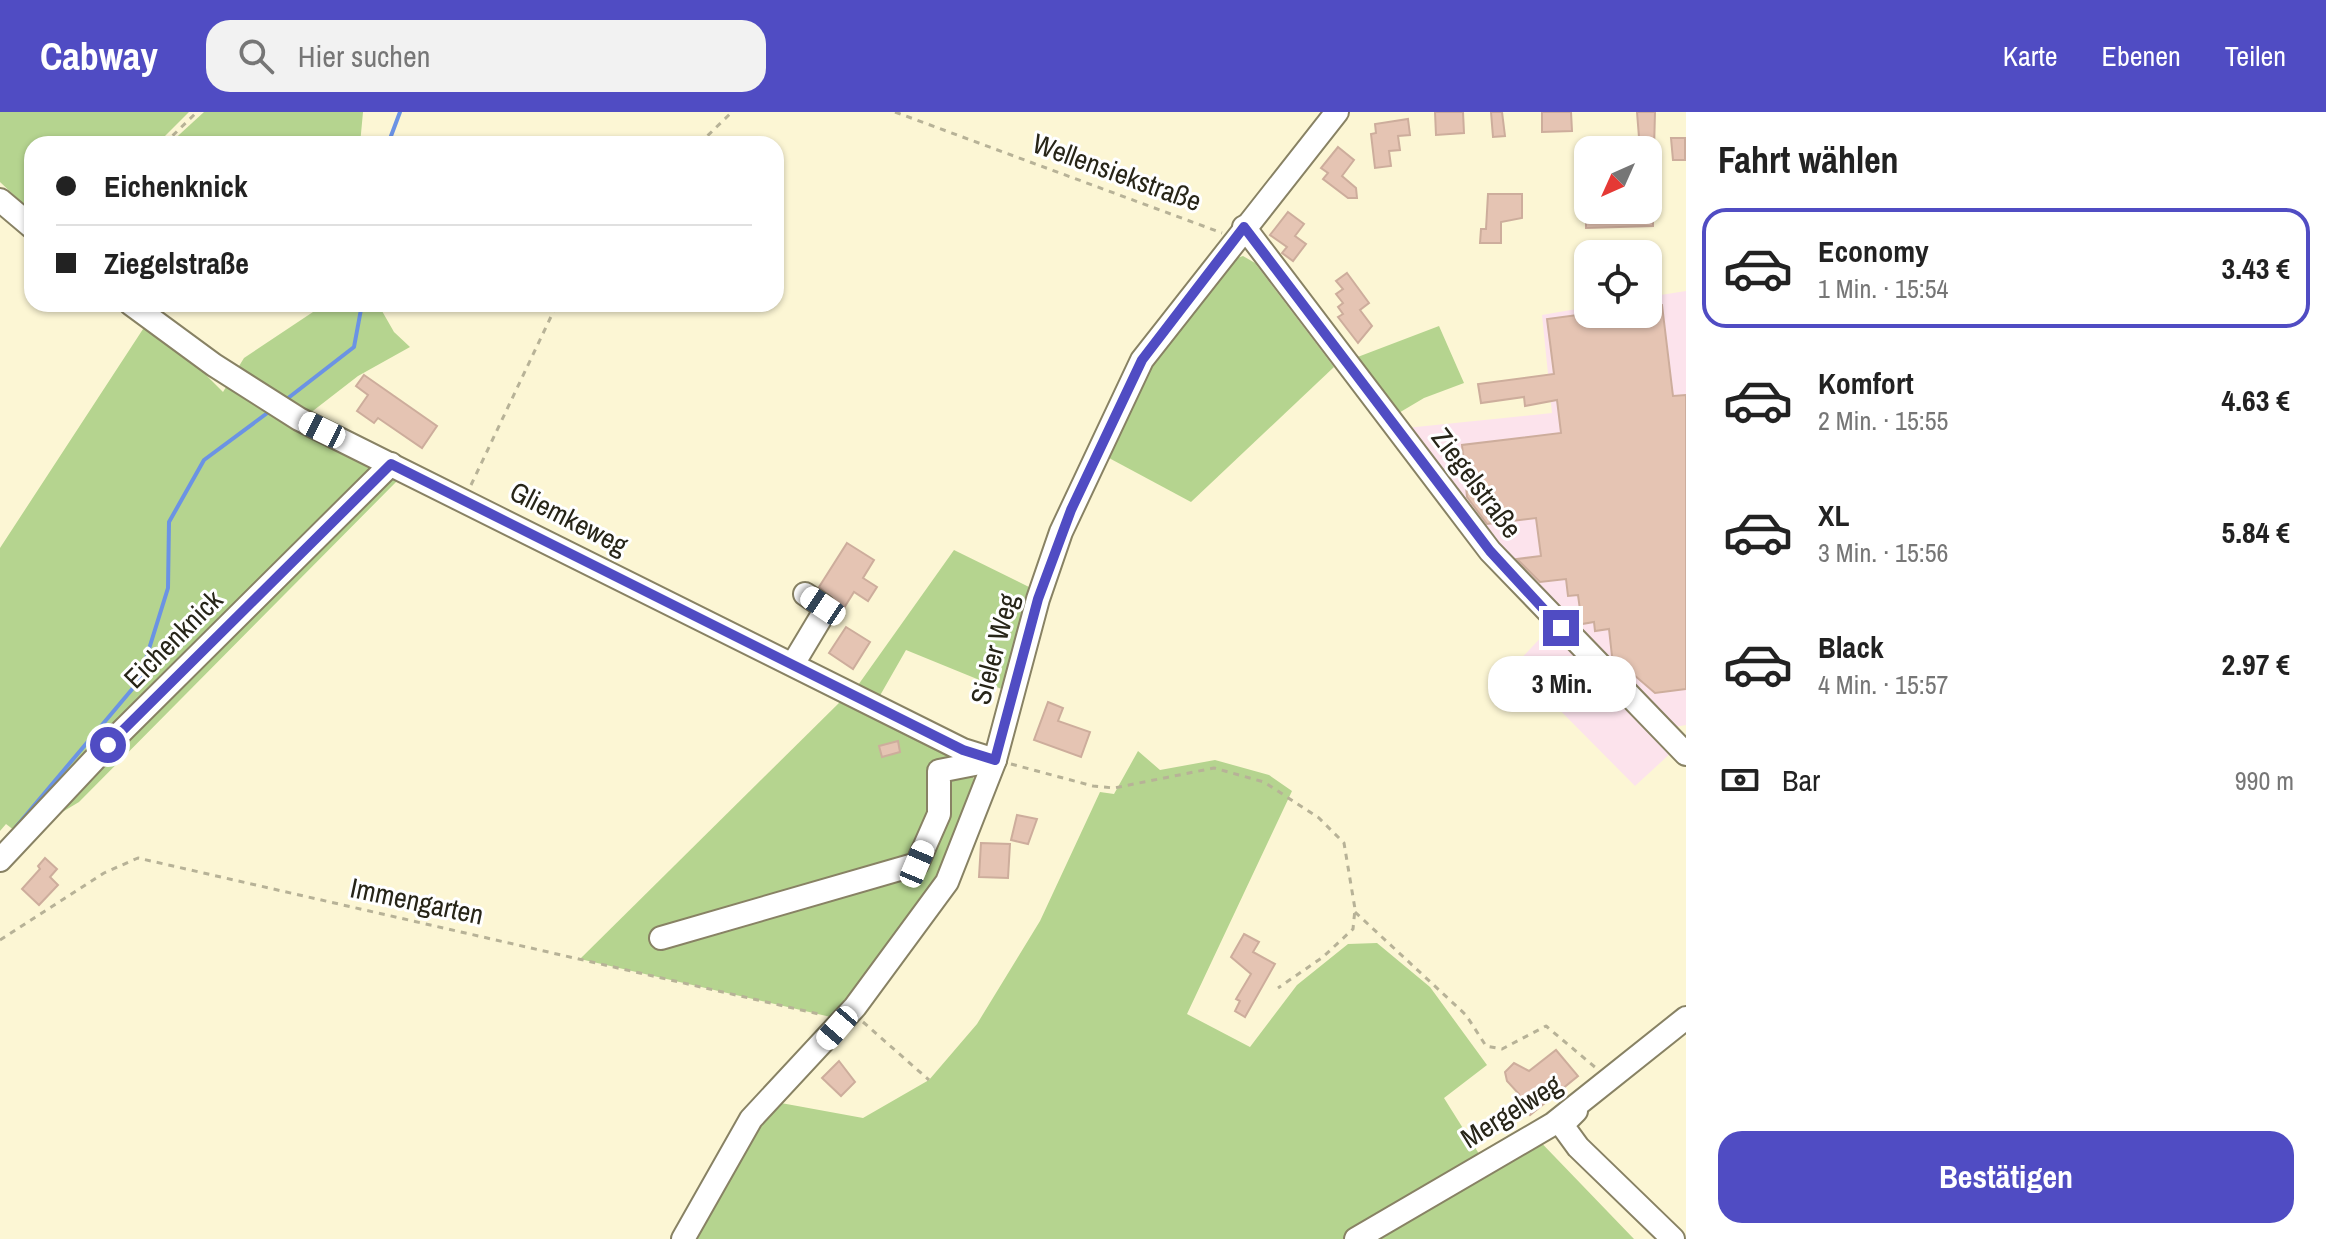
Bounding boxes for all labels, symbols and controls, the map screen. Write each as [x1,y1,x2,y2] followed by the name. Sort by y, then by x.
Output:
[206,20,766,92] search box
[40,31,158,82] text: Cabway
[234,34,278,78] icon: search
[298,36,430,76] text: Hier suchen
[2003,37,2058,75] text: Karte
[2102,37,2181,75] text: Ebenen
[2225,37,2286,75] text: Teilen
[1027,124,1207,220] street label: Wellensiekstraße
[1574,136,1662,224] north arrow
[1574,136,1662,328] map controls
[1718,136,1899,184] text: Fahrt wählen
[104,166,248,206] text: Eichenknick
[1818,231,1929,271] text: Economy
[1722,232,1794,304] icon: car
[1574,240,1662,328] button: locate
[104,243,249,283] text: Ziegelstraße
[2222,248,2290,288] text: 3.43 €
[1818,271,1948,306] text: 1 Min. · 15:54
[1818,363,1914,403] text: Komfort
[1722,364,1794,436] icon: car
[2222,380,2290,420] text: 4.63 €
[1818,403,1948,438] text: 2 Min. · 15:55
[295,409,349,451] car
[1423,420,1531,546] street label: Ziegelstraße
[504,472,635,564] street label: Gliemkeweg
[1818,495,1849,535] text: XL
[1722,496,1794,568] icon: car
[2222,512,2290,552] text: 5.84 €
[1818,535,1948,570] text: 3 Min. · 15:56
[115,581,231,697] street label: Eichenknick
[796,583,850,629] car
[961,589,1027,709] street label: Sieler Weg
[1543,610,1579,646] route end
[1818,627,1884,667] text: Black
[1722,628,1794,700] icon: car
[2222,644,2290,684] text: 2.97 €
[1487,656,1635,712] callout: 3 Min.
[1532,666,1592,701] text: 3 Min.
[1818,667,1948,702] text: 4 Min. · 15:57
[90,727,126,763] route start
[1718,758,1762,802] icon: cash
[1782,760,1820,800] text: Bar
[2235,763,2294,798] text: 990 m
[897,837,937,891] car
[347,868,487,934] street label: Immengarten
[812,1002,862,1054] car
[1453,1065,1569,1157] street label: Mergelweg
[1718,1131,2294,1223] button: Bestätigen

